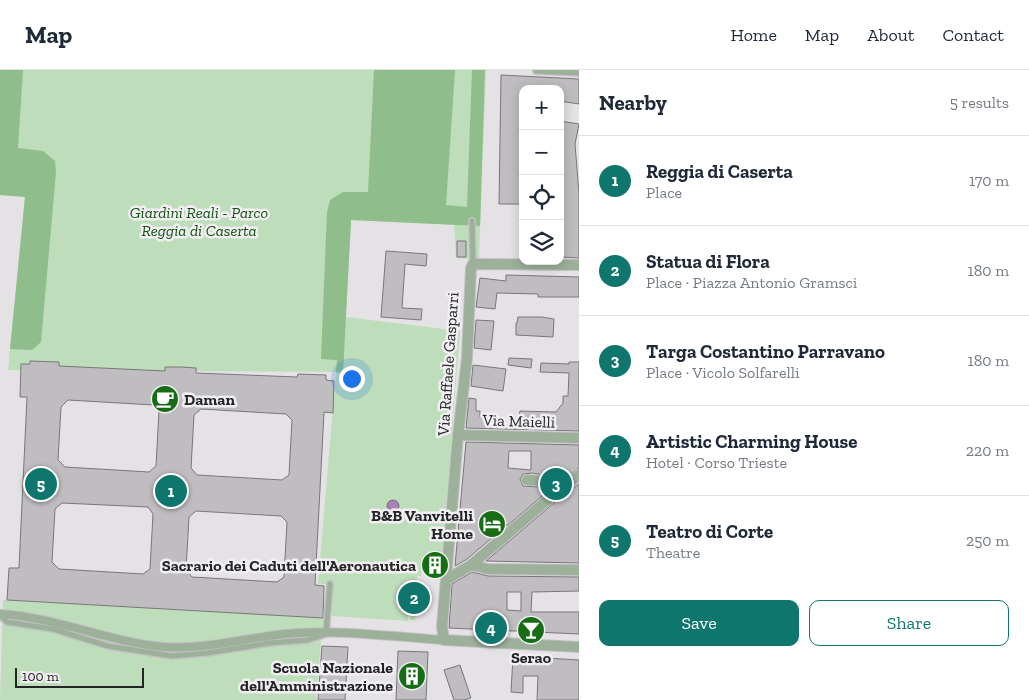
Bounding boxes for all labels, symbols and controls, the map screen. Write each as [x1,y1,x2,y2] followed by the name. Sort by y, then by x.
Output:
[25,20,72,49] text: Map
[730,24,777,46] text: Home
[805,24,839,46] text: Map
[867,24,914,46] text: About
[942,24,1004,46] text: Contact
[519,85,564,265] map controls
[519,85,564,130] button: +
[599,90,667,115] text: Nearby
[950,93,1009,112] text: 5 results
[519,130,564,175] button: −
[646,160,793,183] text: Reggia di Caserta
[612,171,618,190] text: 1
[969,171,1009,190] text: 170 m
[519,175,564,220] button: locate
[646,183,682,202] text: Place
[130,203,268,240] park label: Giardini Reali - Parco Reggia di Caserta
[519,220,564,265] button: layers
[646,250,770,273] text: Statua di Flora
[611,261,619,280] text: 2
[968,261,1009,280] text: 180 m
[646,273,857,292] text: Place · Piazza Antonio Gramsci
[433,291,463,438] street label: Via Raffaele Gasparri
[646,340,885,363] text: Targa Costantino Parravano
[611,351,619,370] text: 3
[968,351,1009,370] text: 180 m
[646,363,800,382] text: Place · Vicolo Solfarelli
[339,366,365,392] your location
[150,384,180,414] cafe icon: Daman
[184,390,235,409] place label: Daman
[481,410,556,432] street label: Via Maielli
[646,430,857,453] text: Artistic Charming House
[610,441,620,460] text: 4
[966,441,1009,460] text: 220 m
[646,453,787,472] text: Hotel · Corso Trieste
[25,465,57,503] pin: 5
[540,465,572,503] pin: 3
[155,472,187,510] pin: 1
[371,506,473,543] place label: B&B Vanvitelli Home
[477,509,507,539] hotel icon: B&B Vanvitelli Home
[646,520,773,543] text: Teatro di Corte
[611,531,619,550] text: 5
[966,531,1009,550] text: 250 m
[646,543,700,562] text: Theatre
[420,550,450,580] building icon: Sacrario dei Caduti dell'Aeronautica
[162,556,416,575] place label: Sacrario dei Caduti dell'Aeronautica
[398,579,430,617] pin: 2
[599,600,799,646] button: Save
[809,600,1009,646] button: Share
[475,609,507,647] pin: 4
[516,615,546,645] bar icon: Serao
[511,648,552,667] place label: Serao
[240,658,393,695] place label: Scuola Nazionale dell'Amministrazione
[397,661,427,691] building icon: Scuola Nazionale dell'Amministrazione
[15,665,144,688] scale bar
[22,668,59,685] text: 100 m

